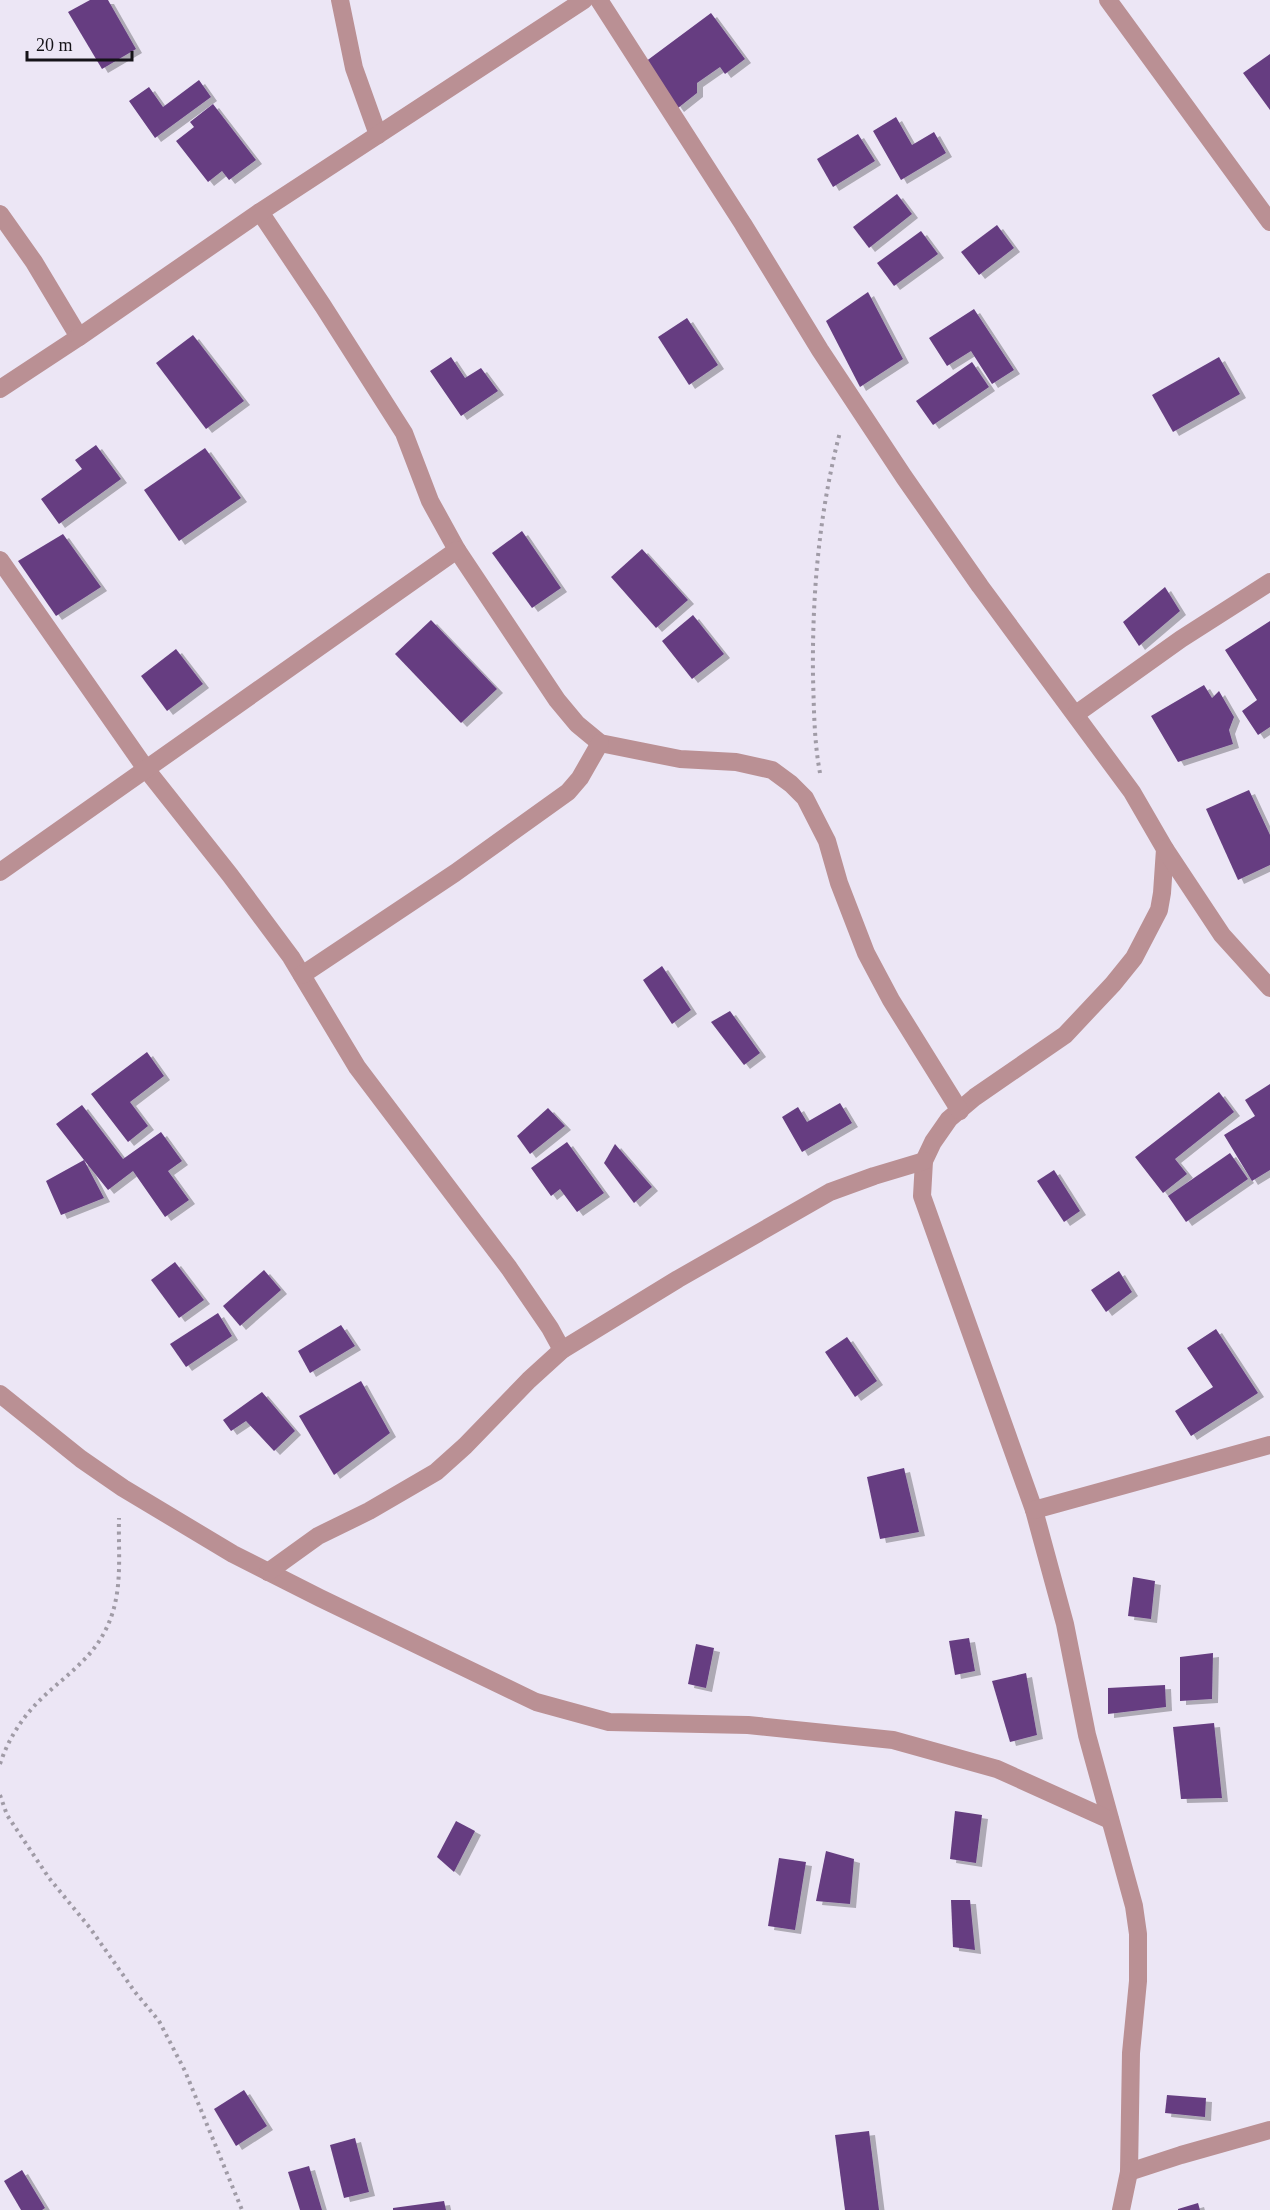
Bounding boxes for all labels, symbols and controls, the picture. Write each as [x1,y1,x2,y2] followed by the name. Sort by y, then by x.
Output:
[27,24,132,62] scale bar
[36,35,73,55] text: 20 m

